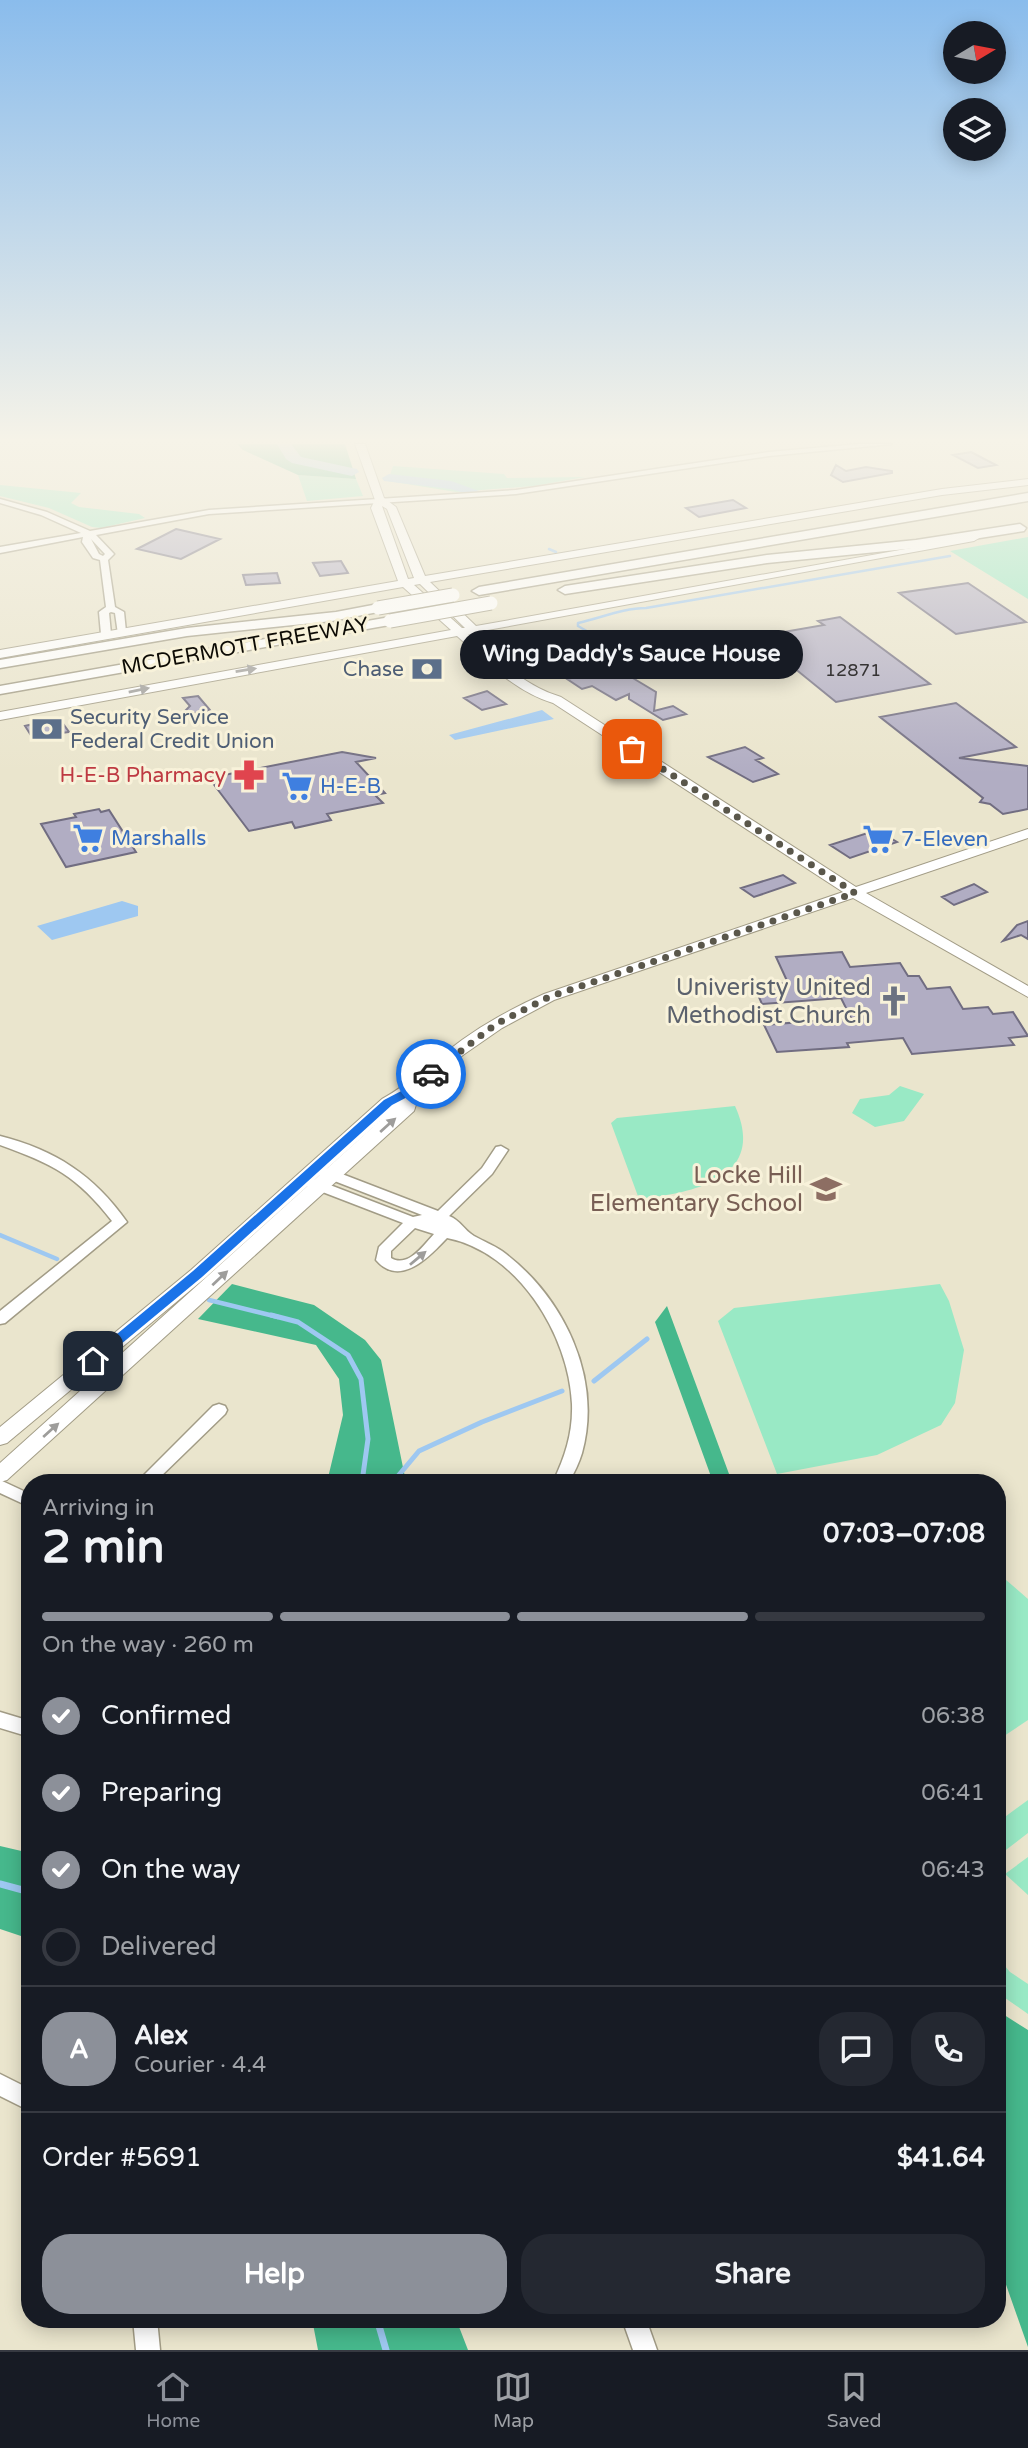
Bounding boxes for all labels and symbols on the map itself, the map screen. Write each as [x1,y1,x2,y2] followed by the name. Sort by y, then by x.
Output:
[943,21,1006,84] north arrow
[120,612,370,680] street label: MCDERMOTT FREEWAY
[461,630,804,679] callout: Wing Daddy's Sauce House
[410,652,444,686] bank icon: Chase
[343,657,404,682] place label: Chase
[825,659,881,681] house number: 12871
[235,664,257,675] one-way arrow
[128,685,150,696] one-way arrow
[70,705,275,754] place label: Security Service Federal Credit Union
[30,712,64,746] bank icon: Security Service Federal Credit Union
[602,719,662,779] pin
[232,758,266,792] pharmacy icon: H-E-B Pharmacy
[59,763,226,788] place label: H-E-B Pharmacy
[280,769,314,803] supermarket icon: H-E-B
[320,774,381,799] place label: H-E-B
[71,821,105,855] supermarket icon: Marshalls
[861,822,895,856] supermarket icon: 7-Eleven
[111,826,206,851] place label: Marshalls
[901,827,988,852] place label: 7-Eleven
[666,973,871,1030] place label: Univeristy United Methodist Church
[877,984,911,1018] church icon: Univeristy United Methodist Church
[396,1039,466,1109] courier
[379,1117,397,1133] one-way arrow
[590,1161,803,1218] place label: Locke Hill Elementary School
[809,1172,843,1206] school or university icon: Locke Hill Elementary School
[409,1251,426,1266] one-way arrow
[211,1270,229,1286] one-way arrow
[63,1331,123,1391] pin
[42,1422,60,1438] one-way arrow

